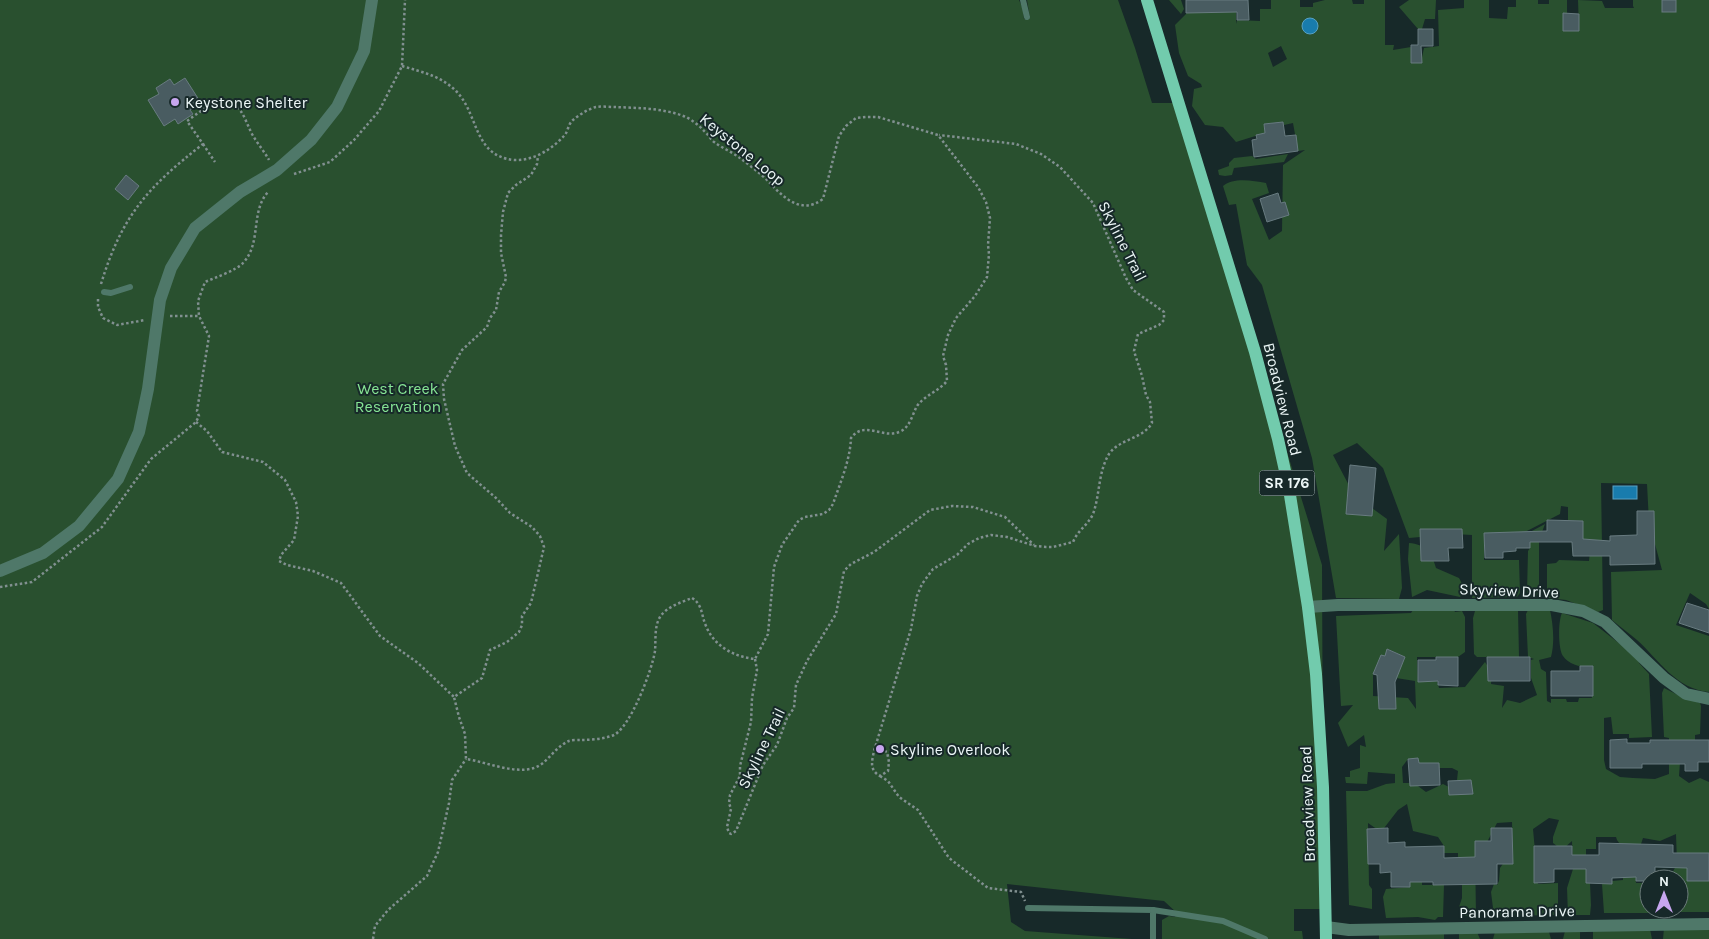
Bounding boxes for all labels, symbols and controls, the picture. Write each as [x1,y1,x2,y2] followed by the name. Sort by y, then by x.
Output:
[185,93,307,112] place label: Keystone Shelter
[169,96,181,108] marker: Keystone Shelter
[696,109,789,190] street label: Keystone Loop
[1094,198,1151,285] street label: Skyline Trail
[1259,341,1306,458] street label: Broadview Road
[355,379,441,416] park label: West Creek Reservation
[1260,470,1314,496] road number: SR 176
[1459,579,1559,602] street label: Skyview Drive
[734,705,789,792] street label: Skyline Trail
[890,740,1010,759] place label: Skyline Overlook
[874,743,886,755] marker: Skyline Overlook
[1296,746,1319,862] street label: Broadview Road
[1639,869,1689,919] north arrow
[1659,873,1669,890] text: N
[1459,901,1575,922] street label: Panorama Drive

